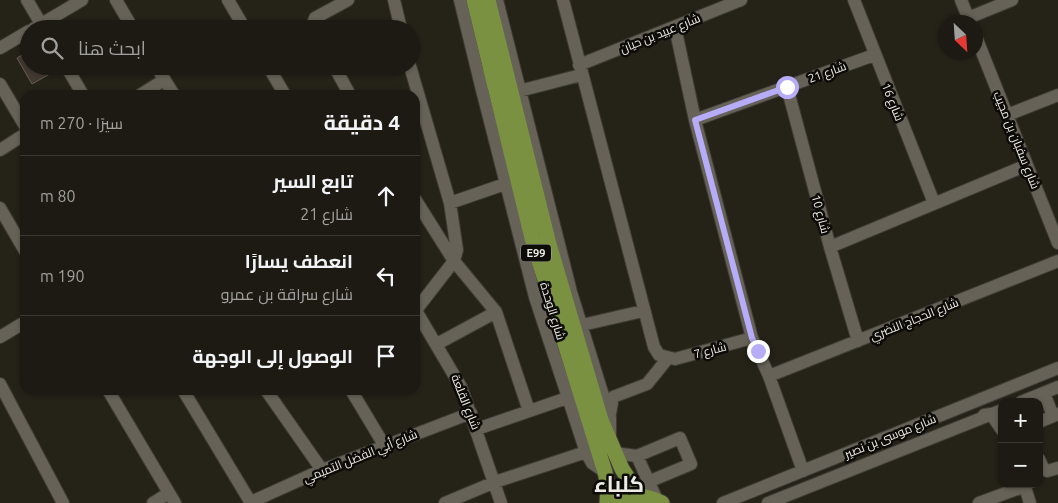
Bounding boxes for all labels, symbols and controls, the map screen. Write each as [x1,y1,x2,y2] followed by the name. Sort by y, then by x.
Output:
[618,11,703,57] street label: شارع عبيد بن حيان
[938,15,983,60] north arrow
[20,20,420,75] search box
[38,34,66,62] icon: search
[78,37,146,59] text: ابحث هنا
[806,59,849,87] street label: شارع 21
[776,76,799,99] route start
[878,81,906,124] street label: شارع 16
[990,89,1043,191] street label: شارع سفبان بن مجيب
[324,110,400,134] text: 4 دقيقة
[40,114,123,132] text: سيرًا · 270 m
[273,170,353,192] text: تابع السير
[372,182,400,210] icon: ahead
[40,187,76,205] text: 80 m
[808,193,832,235] street label: شارع 10
[300,205,353,223] text: شارع 21
[521,244,551,262] road number: E99
[245,250,353,272] text: انعطف يسارًا
[372,262,400,290] icon: left
[40,267,85,285] text: 190 m
[536,281,568,342] street label: شارع الوحدة
[221,285,353,303] text: شارع سراقة بن عمرو
[868,295,962,346] street label: شارع الحجاج النضري
[692,339,728,362] street label: شارع 7
[747,340,770,363] route end
[372,342,400,370] icon: arrive
[193,345,353,367] text: الوصول إلى الوجهة
[447,372,483,432] street label: شارع القلعة
[998,398,1043,488] map controls
[998,398,1043,443] button: +
[841,412,939,463] street label: شارع موسى بن نصير
[301,426,420,489] street label: شارع أبي الفضل التميمي
[998,443,1043,488] button: −
[594,471,644,497] district label: كلباء

